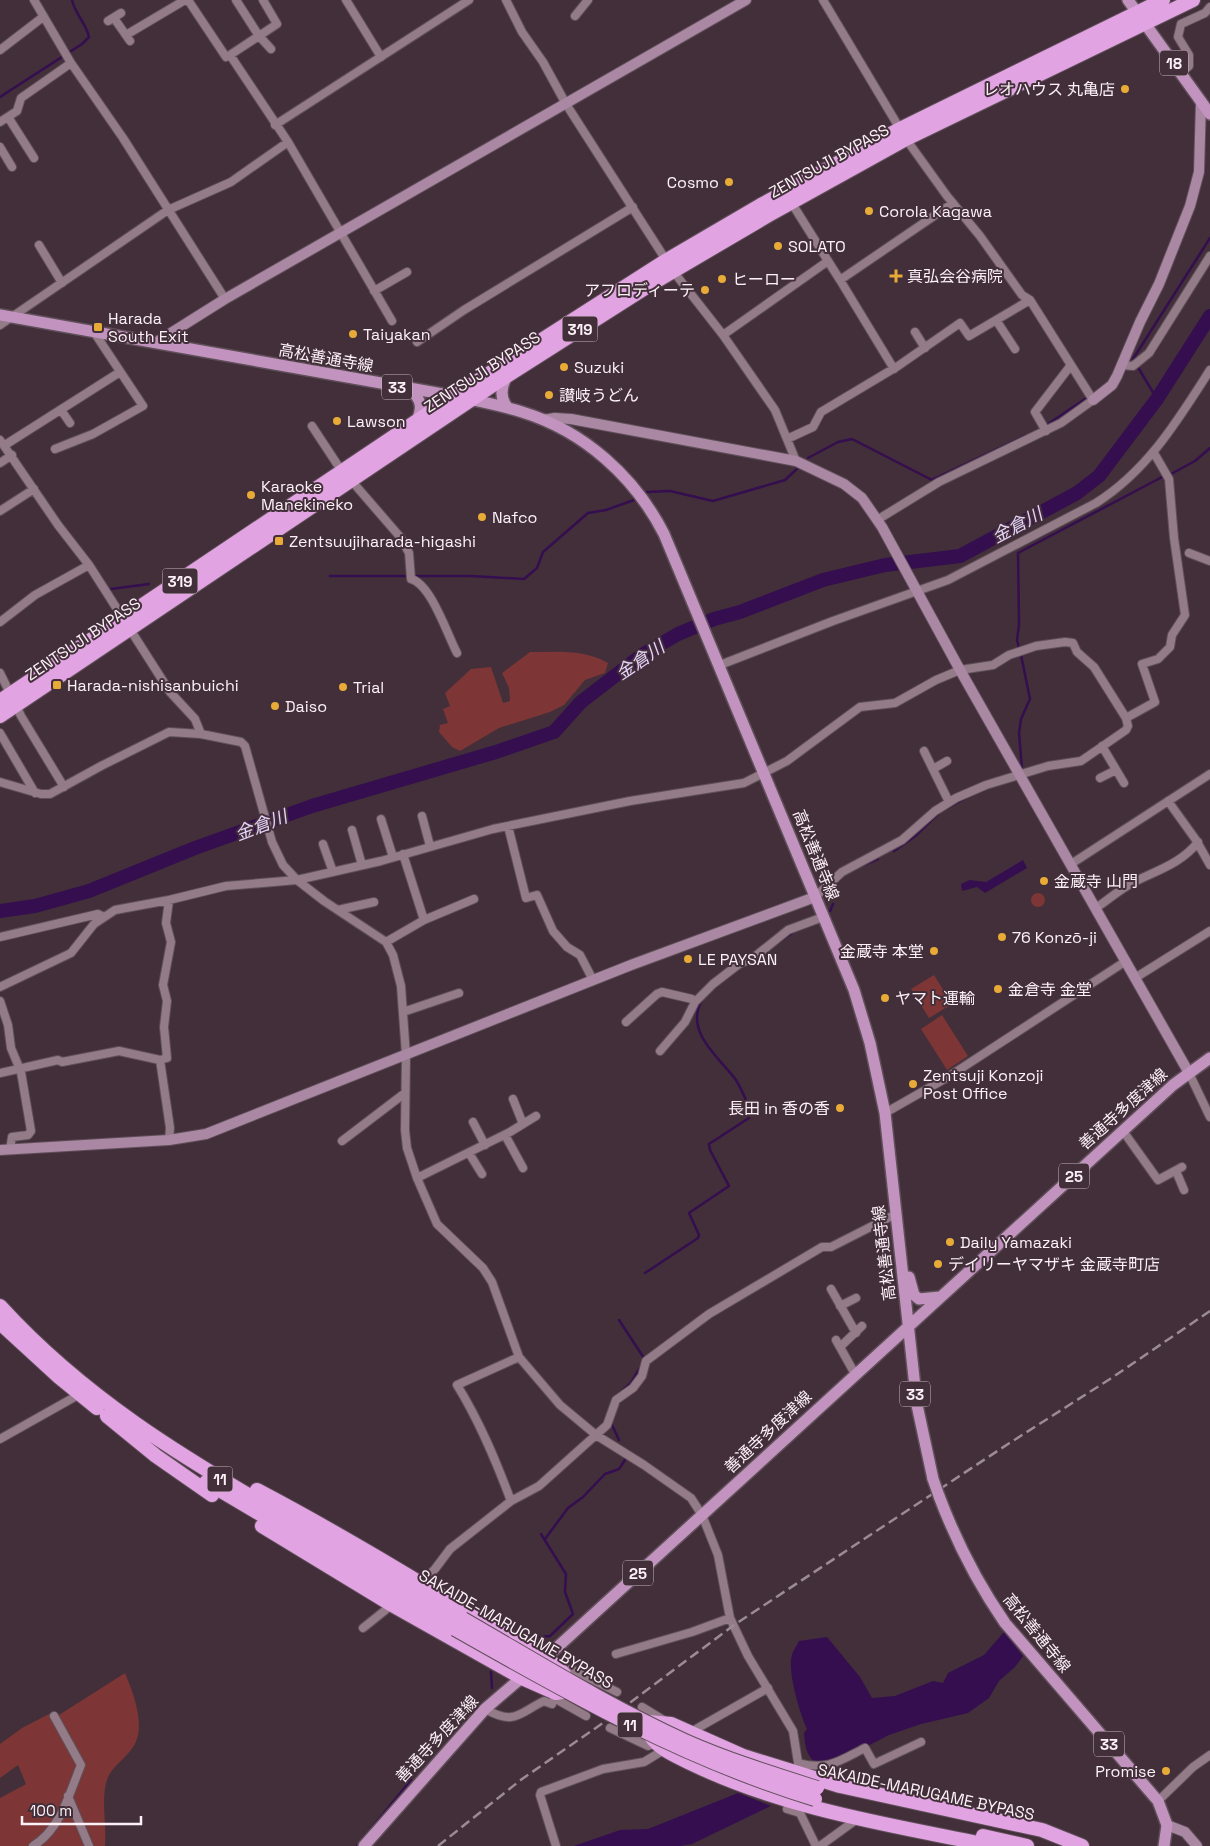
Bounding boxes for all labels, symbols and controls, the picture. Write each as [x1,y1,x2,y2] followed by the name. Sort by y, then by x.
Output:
[1160,50,1188,76] road number: 18
[983,79,1115,100] place label: レオハウス 丸亀店
[1119,83,1131,95] marker: レオハウス 丸亀店
[765,119,893,203] street label: ZENTSUJI BYPASS
[667,172,719,193] place label: Cosmo
[723,176,735,188] marker: Cosmo
[879,201,992,222] place label: Corola Kagawa
[863,205,875,217] marker: Corola Kagawa
[788,236,846,257] place label: SOLATO
[772,240,784,252] marker: SOLATO
[907,266,1003,287] place label: 真弘会谷病院
[732,269,796,290] place label: ヒーロー
[889,269,903,283] marker: 真弘会谷病院
[716,273,728,285] marker: ヒーロー
[584,280,695,301] place label: アフロディーテ
[699,284,711,296] marker: アフロディーテ
[108,308,189,347] place label: Harada South Exit
[562,316,598,342] road number: 319
[92,321,104,333] marker: Harada South Exit
[363,324,431,345] place label: Taiyakan
[420,326,544,417] street label: ZENTSUJI BYPASS
[347,328,359,340] marker: Taiyakan
[277,339,375,377] street label: 高松善通寺線
[574,357,624,378] place label: Suzuki
[558,361,570,373] marker: Suzuki
[382,374,412,400] road number: 33
[559,385,639,406] place label: 讃岐うどん
[543,389,555,401] marker: 讃岐うどん
[347,411,406,432] place label: Lawson
[331,415,343,427] marker: Lawson
[261,476,353,515] place label: Karaoke Manekineko
[245,489,257,501] marker: Karaoke Manekineko
[988,501,1048,548] water label: 金倉川
[492,507,537,528] place label: Nafco
[476,511,488,523] marker: Nafco
[289,531,476,552] place label: Zentsuujiharada-higashi
[273,535,285,547] marker: Zentsuujiharada-higashi
[162,568,198,594] road number: 319
[21,593,145,685] street label: ZENTSUJI BYPASS
[611,634,670,685] water label: 金倉川
[67,675,239,696] place label: Harada-nishisanbuichi
[353,677,384,698] place label: Trial
[51,679,63,691] marker: Harada-nishisanbuichi
[337,681,349,693] marker: Trial
[285,696,327,717] place label: Daiso
[269,700,281,712] marker: Daiso
[232,804,292,845] water label: 金倉川
[788,807,844,903] street label: 高松善通寺線
[1054,871,1138,892] place label: 金蔵寺 山門
[1038,875,1050,887] marker: 金蔵寺 山門
[1012,927,1097,948] place label: 76 Konzō-ji
[996,931,1008,943] marker: 76 Konzō-ji
[840,941,924,962] place label: 金蔵寺 本堂
[928,945,940,957] marker: 金蔵寺 本堂
[698,949,777,970] place label: LE PAYSAN
[682,953,694,965] marker: LE PAYSAN
[1008,979,1092,1000] place label: 金倉寺 金堂
[992,983,1004,995] marker: 金倉寺 金堂
[895,988,975,1009] place label: ヤマト運輸
[879,992,891,1004] marker: ヤマト運輸
[1074,1064,1172,1154] street label: 善通寺多度津線
[923,1065,1044,1104] place label: Zentsuji Konzoji Post Office
[907,1078,919,1090] marker: Zentsuji Konzoji Post Office
[728,1098,830,1119] place label: 長田 in 香の香
[834,1102,846,1114] marker: 長田 in 香の香
[1059,1164,1089,1188] road number: 25
[868,1204,900,1302] street label: 高松善通寺線
[960,1232,1072,1253] place label: Daily Yamazaki
[944,1236,956,1248] marker: Daily Yamazaki
[948,1254,1160,1275] place label: デイリーヤマザキ 金蔵寺町店
[932,1258,944,1270] marker: デイリーヤマザキ 金蔵寺町店
[900,1382,930,1406] road number: 33
[720,1386,816,1478] street label: 善通寺多度津線
[208,1466,232,1492] road number: 11
[623,1560,653,1586] road number: 25
[415,1565,617,1693] street label: SAKAIDE-MARUGAME BYPASS
[999,1589,1075,1677] street label: 高松善通寺線
[391,1691,483,1787] street label: 善通寺多度津線
[618,1712,642,1738] road number: 11
[1094,1732,1124,1756] road number: 33
[816,1759,1036,1825] street label: SAKAIDE-MARUGAME BYPASS
[1095,1761,1156,1782] place label: Promise
[1160,1765,1172,1777] marker: Promise
[22,1794,141,1826] scale bar
[30,1801,72,1820] text: 100 m

